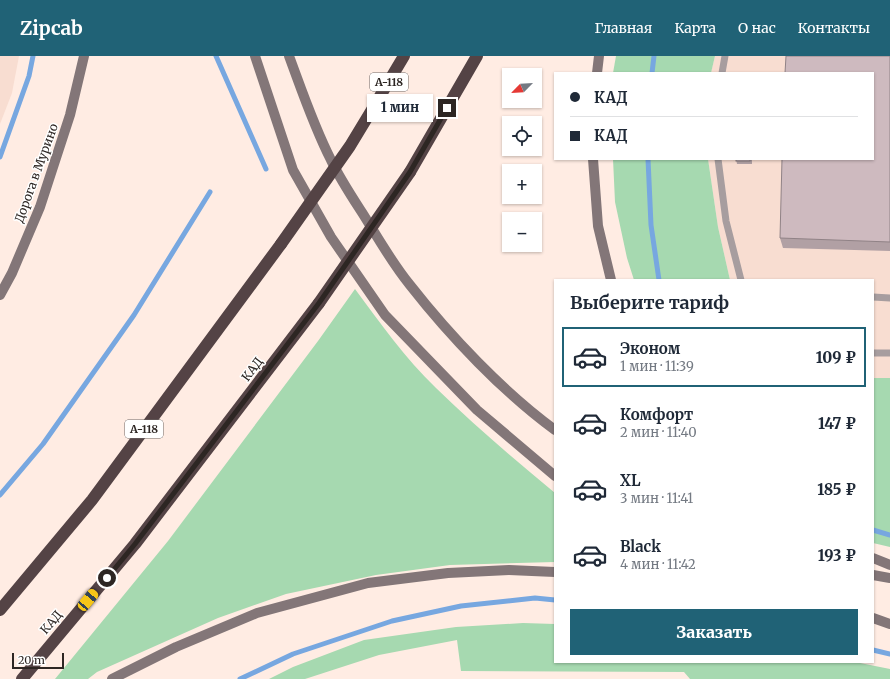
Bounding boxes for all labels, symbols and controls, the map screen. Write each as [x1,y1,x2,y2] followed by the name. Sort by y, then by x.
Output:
[20,16,83,40] text: Zipcab
[594,19,652,37] text: Главная
[674,19,716,37] text: Карта
[738,19,776,37] text: О нас
[798,19,870,37] text: Контакты
[502,68,542,108] north arrow
[502,68,542,252] map controls
[370,73,408,91] road number: А-118
[594,88,628,107] text: КАД
[367,94,433,122] callout: 1 мин
[381,99,419,116] text: 1 мин
[438,99,456,117] route end
[502,116,542,156] button: locate
[11,121,61,225] street label: Дорога в Мурино
[594,126,628,145] text: КАД
[502,164,542,204] button: +
[502,212,542,252] button: −
[570,291,729,314] text: Выберите тариф
[572,339,608,375] icon: car
[620,339,680,358] text: Эконом
[816,348,856,367] text: 109 ₽
[238,354,266,384] street label: КАД
[620,358,694,375] text: 1 мин · 11:39
[572,405,608,441] icon: car
[620,405,693,424] text: Комфорт
[818,414,856,433] text: 147 ₽
[125,420,163,438] road number: А-118
[620,424,697,441] text: 2 мин · 11:40
[572,471,608,507] icon: car
[620,471,641,490] text: XL
[817,480,856,499] text: 185 ₽
[620,490,693,507] text: 3 мин · 11:41
[572,537,608,573] icon: car
[620,537,661,556] text: Black
[818,546,856,565] text: 193 ₽
[620,556,696,573] text: 4 мин · 11:42
[98,569,116,587] route start
[76,587,100,613] car
[37,607,65,637] street label: КАД
[570,609,858,655] button: Заказать
[12,651,64,670] scale bar
[18,653,45,667] text: 20 m

